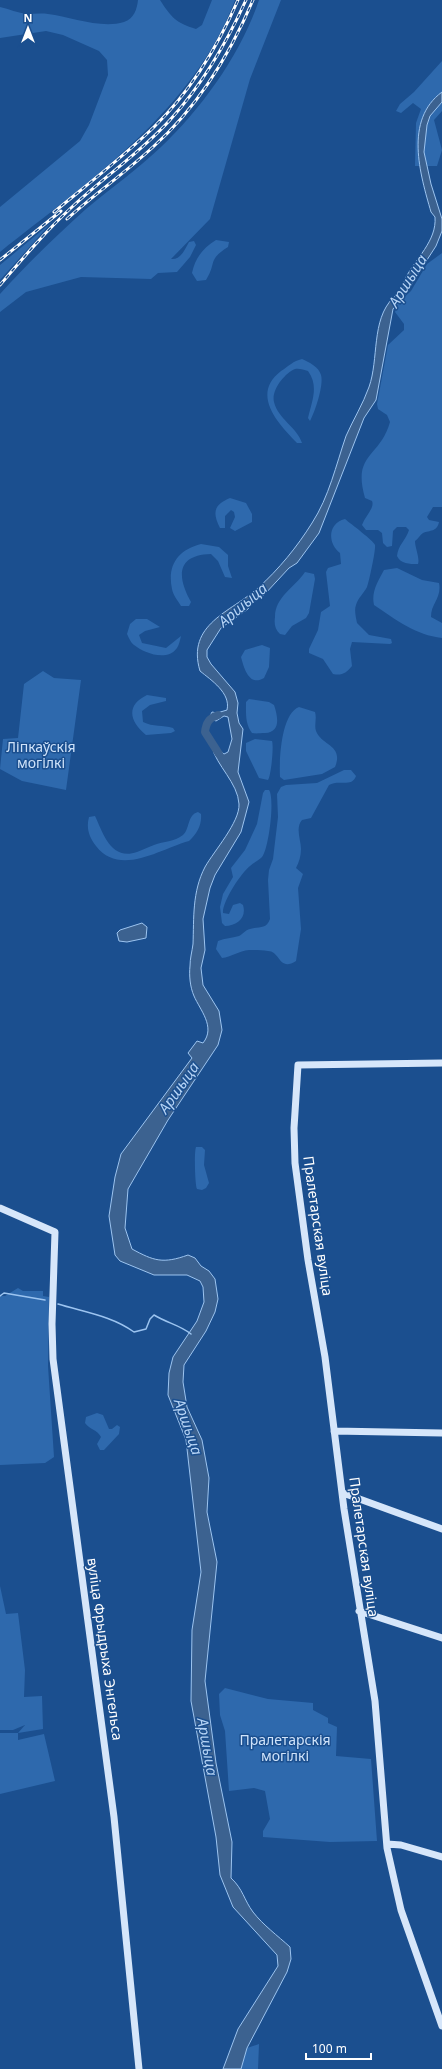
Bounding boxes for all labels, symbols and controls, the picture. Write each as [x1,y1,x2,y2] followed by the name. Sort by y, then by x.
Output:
[8,8,48,48] north arrow
[24,10,32,25] text: N
[383,250,431,311] water label: Аршыца
[213,577,272,631] water label: Аршыца
[6,737,76,772] park label: Ліпкаўскія могілкі
[153,1057,203,1118] water label: Аршыца
[299,1155,338,1297] street label: Пралетарская вуліца
[170,1395,208,1458] water label: Аршыца
[345,1476,384,1618] street label: Пралетарская вуліца
[83,1556,128,1742] street label: вуліца Фрыдрыха Энгельса
[193,1715,223,1778] water label: Аршыца
[239,1730,331,1765] park label: Пралетарскія могілкі
[306,2035,371,2061] scale bar
[312,2040,347,2057] text: 100 m

